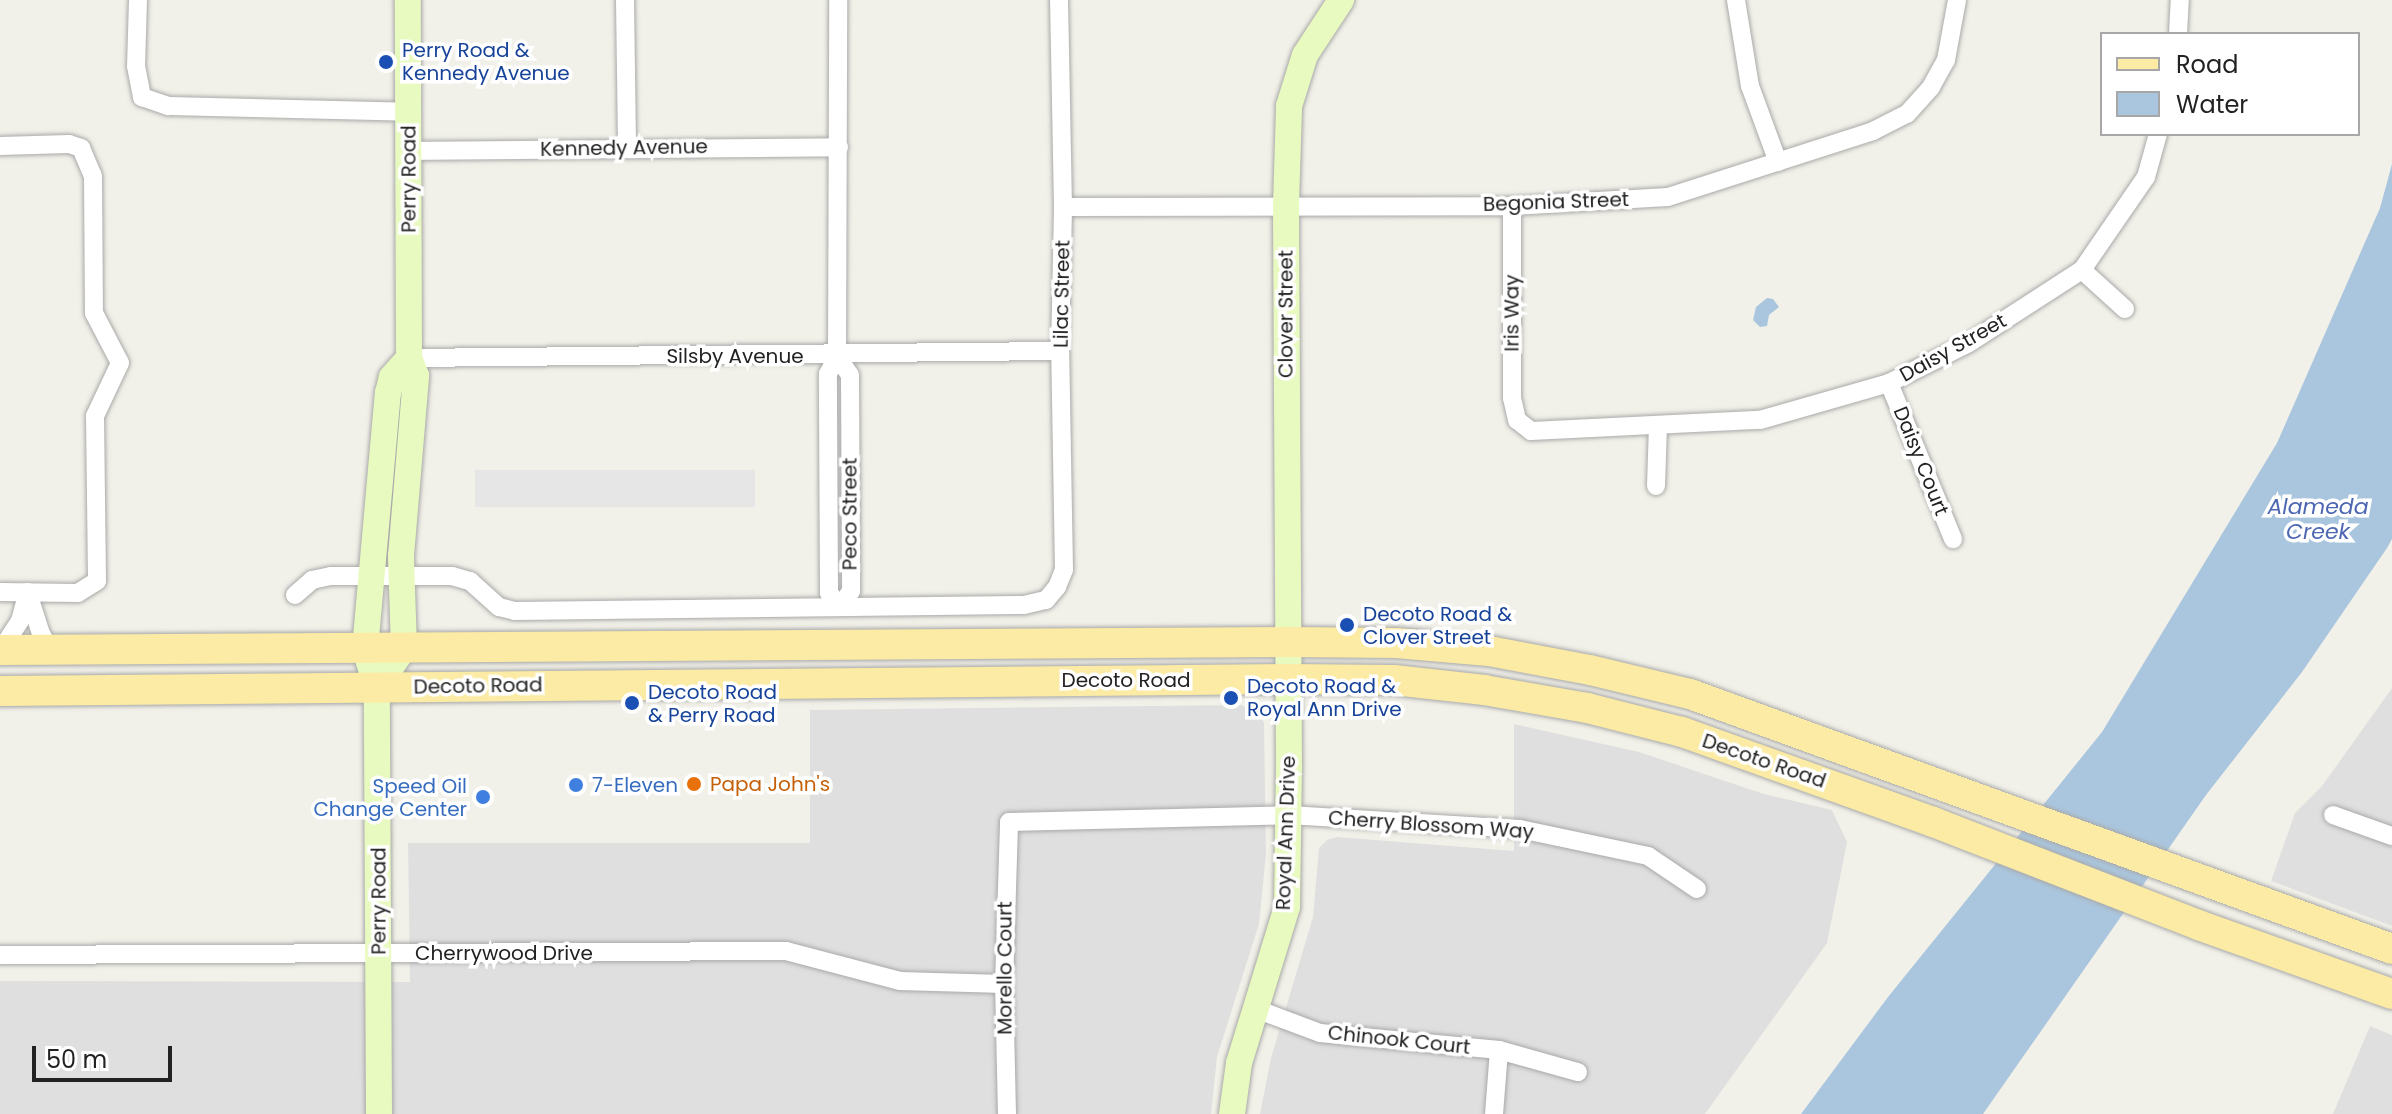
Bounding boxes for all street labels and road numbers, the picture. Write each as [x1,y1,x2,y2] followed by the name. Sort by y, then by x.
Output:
[397,125,421,233] street label: Perry Road
[540,135,708,161] street label: Kennedy Avenue
[1483,187,1629,217] street label: Begonia Street
[1049,240,1075,348] street label: Lilac Street
[1274,250,1298,378] street label: Clover Street
[1500,274,1524,352] street label: Iris Way
[1896,309,2010,387] street label: Daisy Street
[666,344,804,368] street label: Silsby Avenue
[1888,403,1954,519] street label: Daisy Court
[838,458,862,570] street label: Peco Street
[1062,668,1190,692] street label: Decoto Road
[413,673,543,699] street label: Decoto Road
[1699,729,1829,793] street label: Decoto Road
[1271,755,1301,911] street label: Royal Ann Drive
[1327,806,1535,844] street label: Cherry Blossom Way
[367,847,391,955] street label: Perry Road
[993,901,1017,1035] street label: Morello Court
[415,941,593,965] street label: Cherrywood Drive
[1327,1021,1471,1059] street label: Chinook Court

